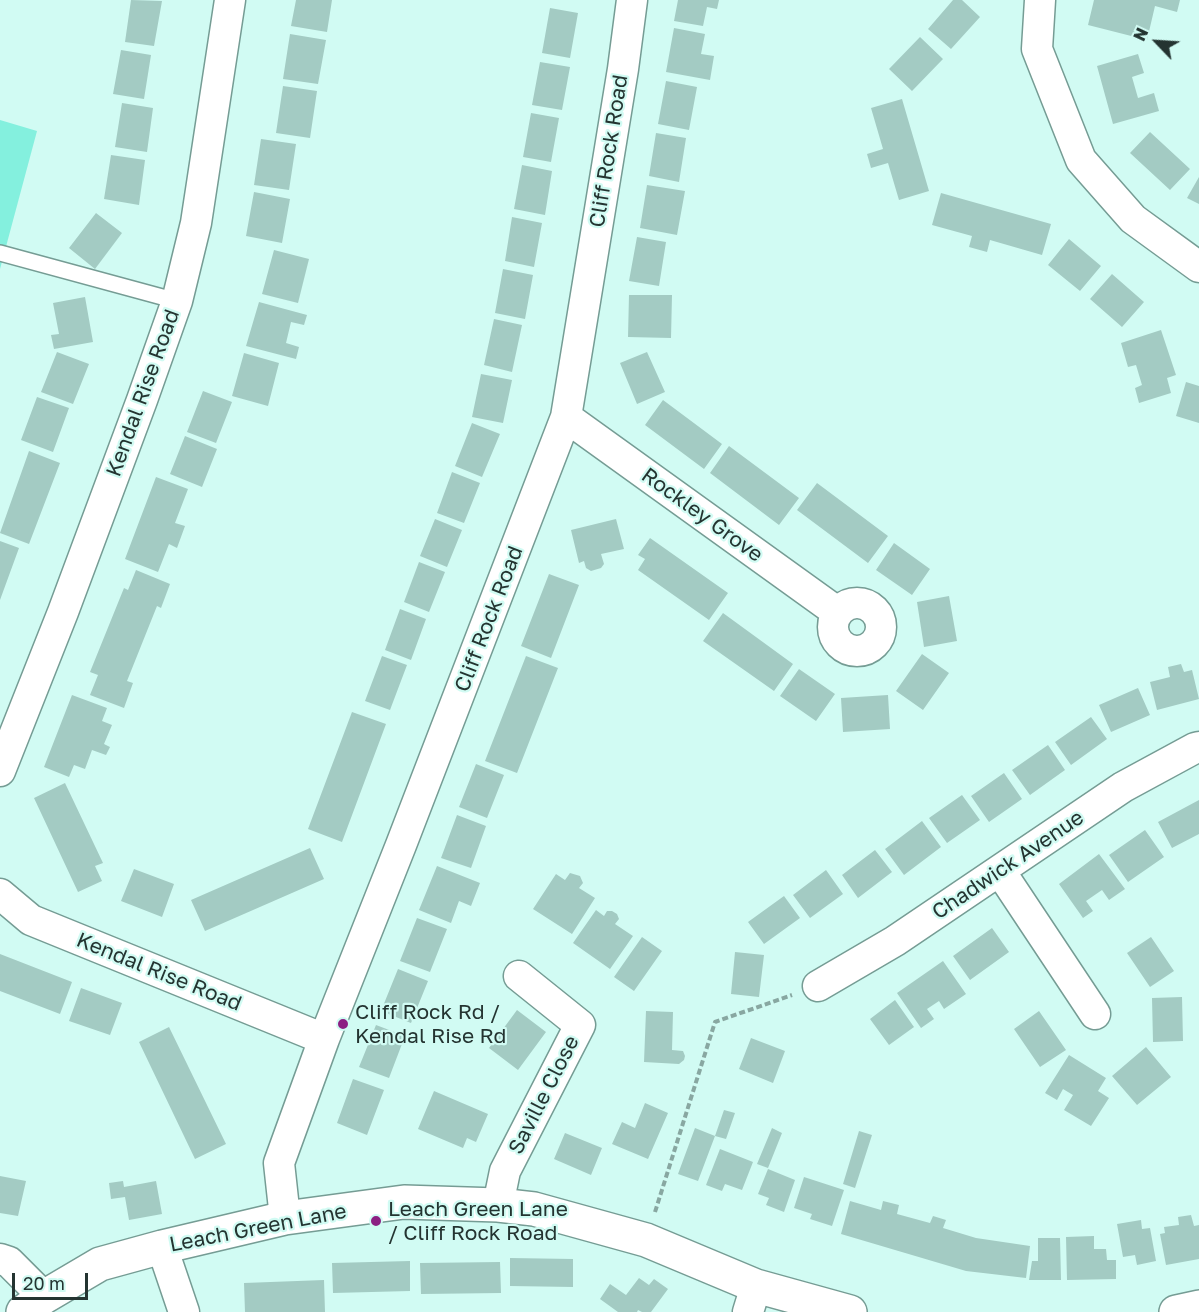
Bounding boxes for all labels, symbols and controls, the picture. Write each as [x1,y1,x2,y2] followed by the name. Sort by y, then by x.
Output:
[1127,12,1187,72] north arrow
[1129,25,1152,44] text: N
[585,73,633,229] street label: Cliff Rock Road
[101,306,185,480] street label: Kendal Rise Road
[636,463,768,567] street label: Rockley Grove
[450,543,528,695] street label: Cliff Rock Road
[927,805,1089,925] street label: Chadwick Avenue
[73,927,245,1017] street label: Kendal Rise Road
[355,999,506,1049] place label: Cliff Rock Rd / Kendal Rise Rd
[336,1017,350,1031] marker: Cliff Rock Rd / Kendal Rise Rd
[503,1032,585,1158] street label: Saville Close
[388,1196,568,1246] place label: Leach Green Lane / Cliff Rock Road
[167,1198,349,1258] street label: Leach Green Lane
[369,1214,383,1228] marker: Leach Green Lane / Cliff Rock Road
[15,1261,92,1299] scale bar
[23,1272,65,1294] text: 20 m

